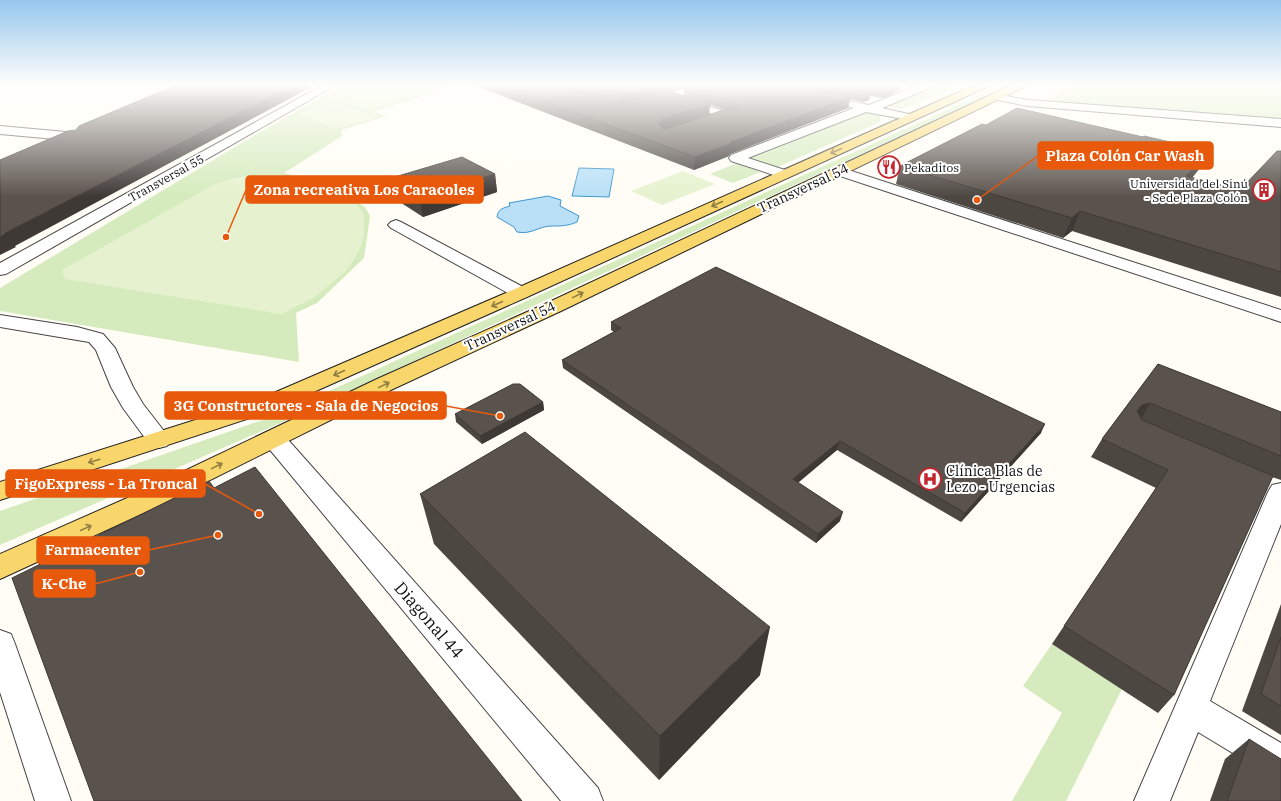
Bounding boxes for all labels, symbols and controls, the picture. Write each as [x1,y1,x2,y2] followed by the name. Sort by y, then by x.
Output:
[1038,142,1213,169] callout: Plaza Colón Car Wash
[1046,146,1205,165] text: Plaza Colón Car Wash
[830,147,842,155] one-way arrow
[126,151,206,205] street label: Transversal 55
[876,154,902,180] restaurant icon: Pekaditos
[755,159,851,217] street label: Transversal 54
[904,160,959,175] place label: Pekaditos
[246,176,483,203] callout: Zona recreativa Los Caracoles
[1130,176,1249,205] place label: Universidad del Sinú - Sede Plaza Colón
[1251,177,1277,203] building icon: Universidad del Sinú - Sede Plaza Colón
[253,180,475,199] text: Zona recreativa Los Caracoles
[712,201,724,208] one-way arrow
[572,291,584,298] one-way arrow
[462,297,558,355] street label: Transversal 54
[491,301,503,308] one-way arrow
[334,370,346,377] one-way arrow
[377,381,389,388] one-way arrow
[165,392,446,419] callout: 3G Constructores - Sala de Negocios
[174,396,438,415] text: 3G Constructores - Sala de Negocios
[88,458,101,465] one-way arrow
[210,462,222,470] one-way arrow
[946,462,1055,496] place label: Clínica Blas de Lezo - Urgencias
[917,466,943,492] hospital icon: Clínica Blas de Lezo - Urgencias
[6,470,205,497] callout: FigoExpress - La Troncal
[14,474,198,493] text: FigoExpress - La Troncal
[80,524,92,531] one-way arrow
[37,537,149,564] callout: Farmacenter
[45,540,142,559] text: Farmacenter
[34,570,95,597] callout: K-Che
[41,574,87,593] text: K-Che
[390,577,468,663] street label: Diagonal 44

